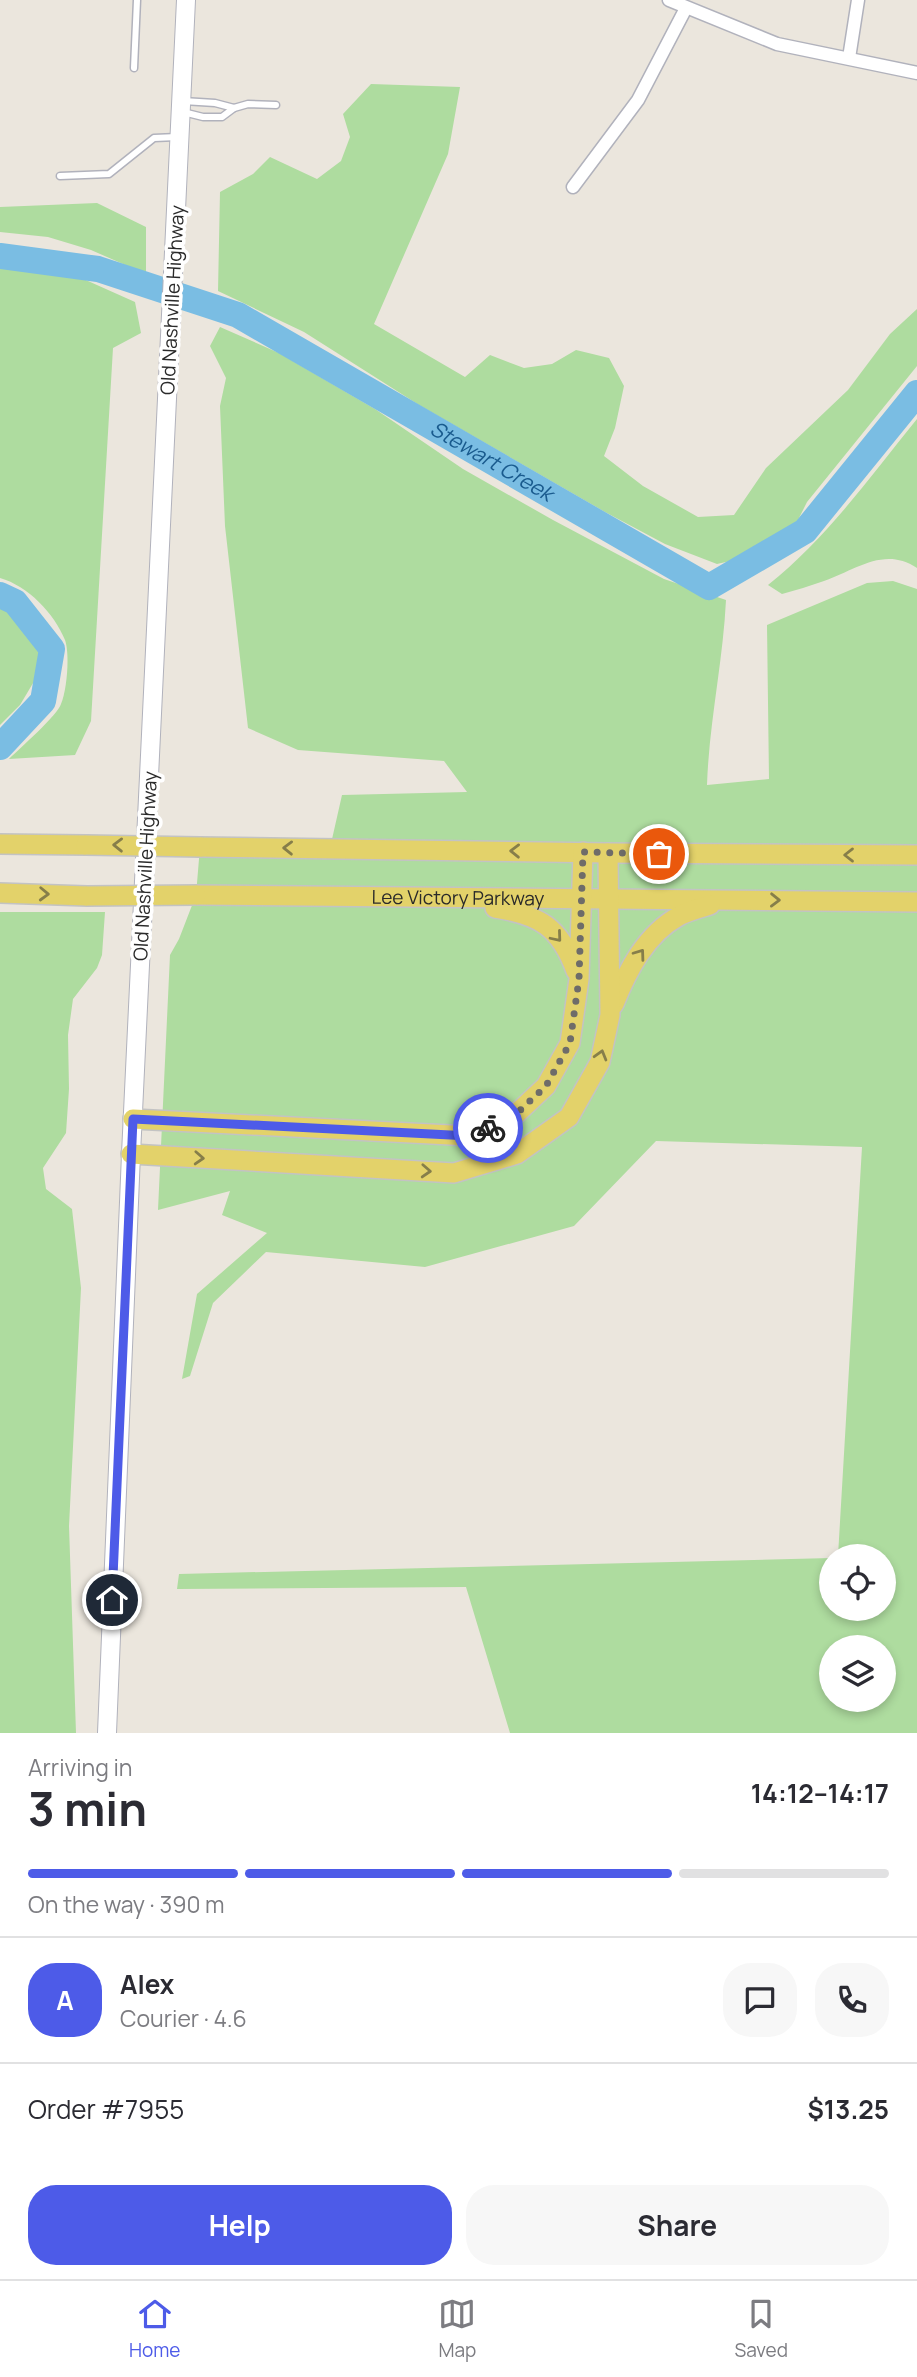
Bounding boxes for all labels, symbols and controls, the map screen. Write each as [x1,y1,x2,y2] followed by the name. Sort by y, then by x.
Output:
[154,204,190,396] street label: Old Nashville Highway
[425,414,561,508] water label: Stewart Creek
[127,770,163,962] street label: Old Nashville Highway
[629,824,689,884] pin
[640,835,678,873] icon: bag
[112,837,123,853] one-way arrow
[282,840,292,856] one-way arrow
[509,843,520,859] one-way arrow
[843,847,854,863] one-way arrow
[371,884,545,911] street label: Lee Victory Parkway
[38,887,49,902] one-way arrow
[769,893,780,908] one-way arrow
[549,929,562,941] one-way arrow
[632,949,644,962] one-way arrow
[593,1049,607,1061] one-way arrow
[453,1093,523,1163] courier
[469,1109,507,1147] icon: bike
[194,1150,205,1165] one-way arrow
[421,1163,432,1178] one-way arrow
[819,1544,896,1712] map controls
[819,1544,896,1621] button: locate
[82,1570,142,1630] pin
[93,1581,131,1619] icon: home
[819,1635,896,1712] button: layers
[28,1751,133,1783] text: Arriving in
[751,1775,889,1811] text: 14:12–14:17
[28,1777,147,1840] text: 3 min
[28,1888,225,1920] text: On the way · 390 m
[723,1963,797,2037] button: chat
[815,1963,889,2037] button: phone
[120,1966,174,2002] text: Alex
[56,1982,74,2018] text: A
[120,2002,247,2034] text: Courier · 4.6
[28,2091,184,2127] text: Order #7955
[808,2091,889,2127] text: $13.25
[28,2185,452,2265] button: Help
[466,2185,889,2265] button: Share
[129,2295,180,2363] tab: Home
[438,2295,476,2363] tab: Map
[734,2295,788,2363] tab: Saved

